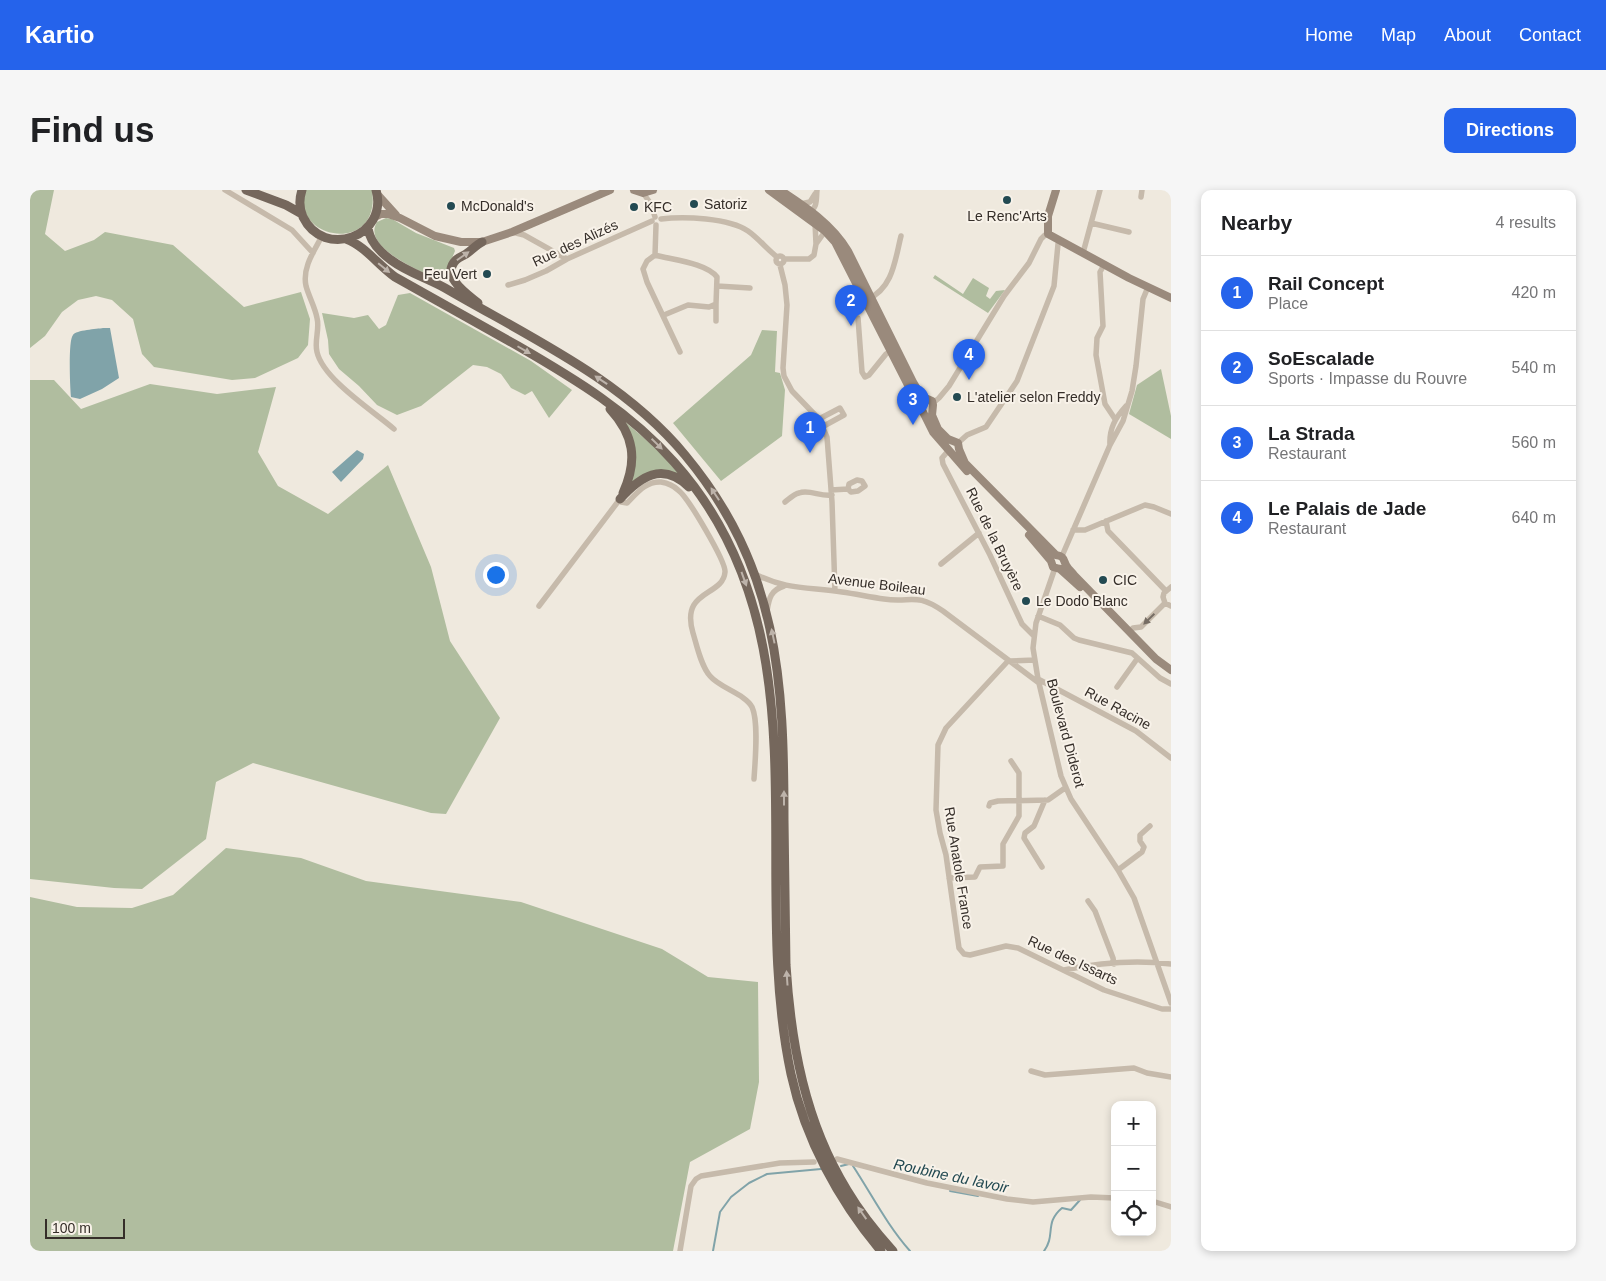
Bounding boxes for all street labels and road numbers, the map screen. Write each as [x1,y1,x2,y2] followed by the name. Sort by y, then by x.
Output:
[530,216,620,270] street label: Rue des Alizés
[963,485,1027,593] street label: Rue de la Bruyère
[827,570,927,598] street label: Avenue Boileau
[1044,677,1088,789] street label: Boulevard Diderot
[1082,683,1154,733] street label: Rue Racine
[941,806,977,931] street label: Rue Anatole France
[1026,932,1120,988] street label: Rue des Issarts

